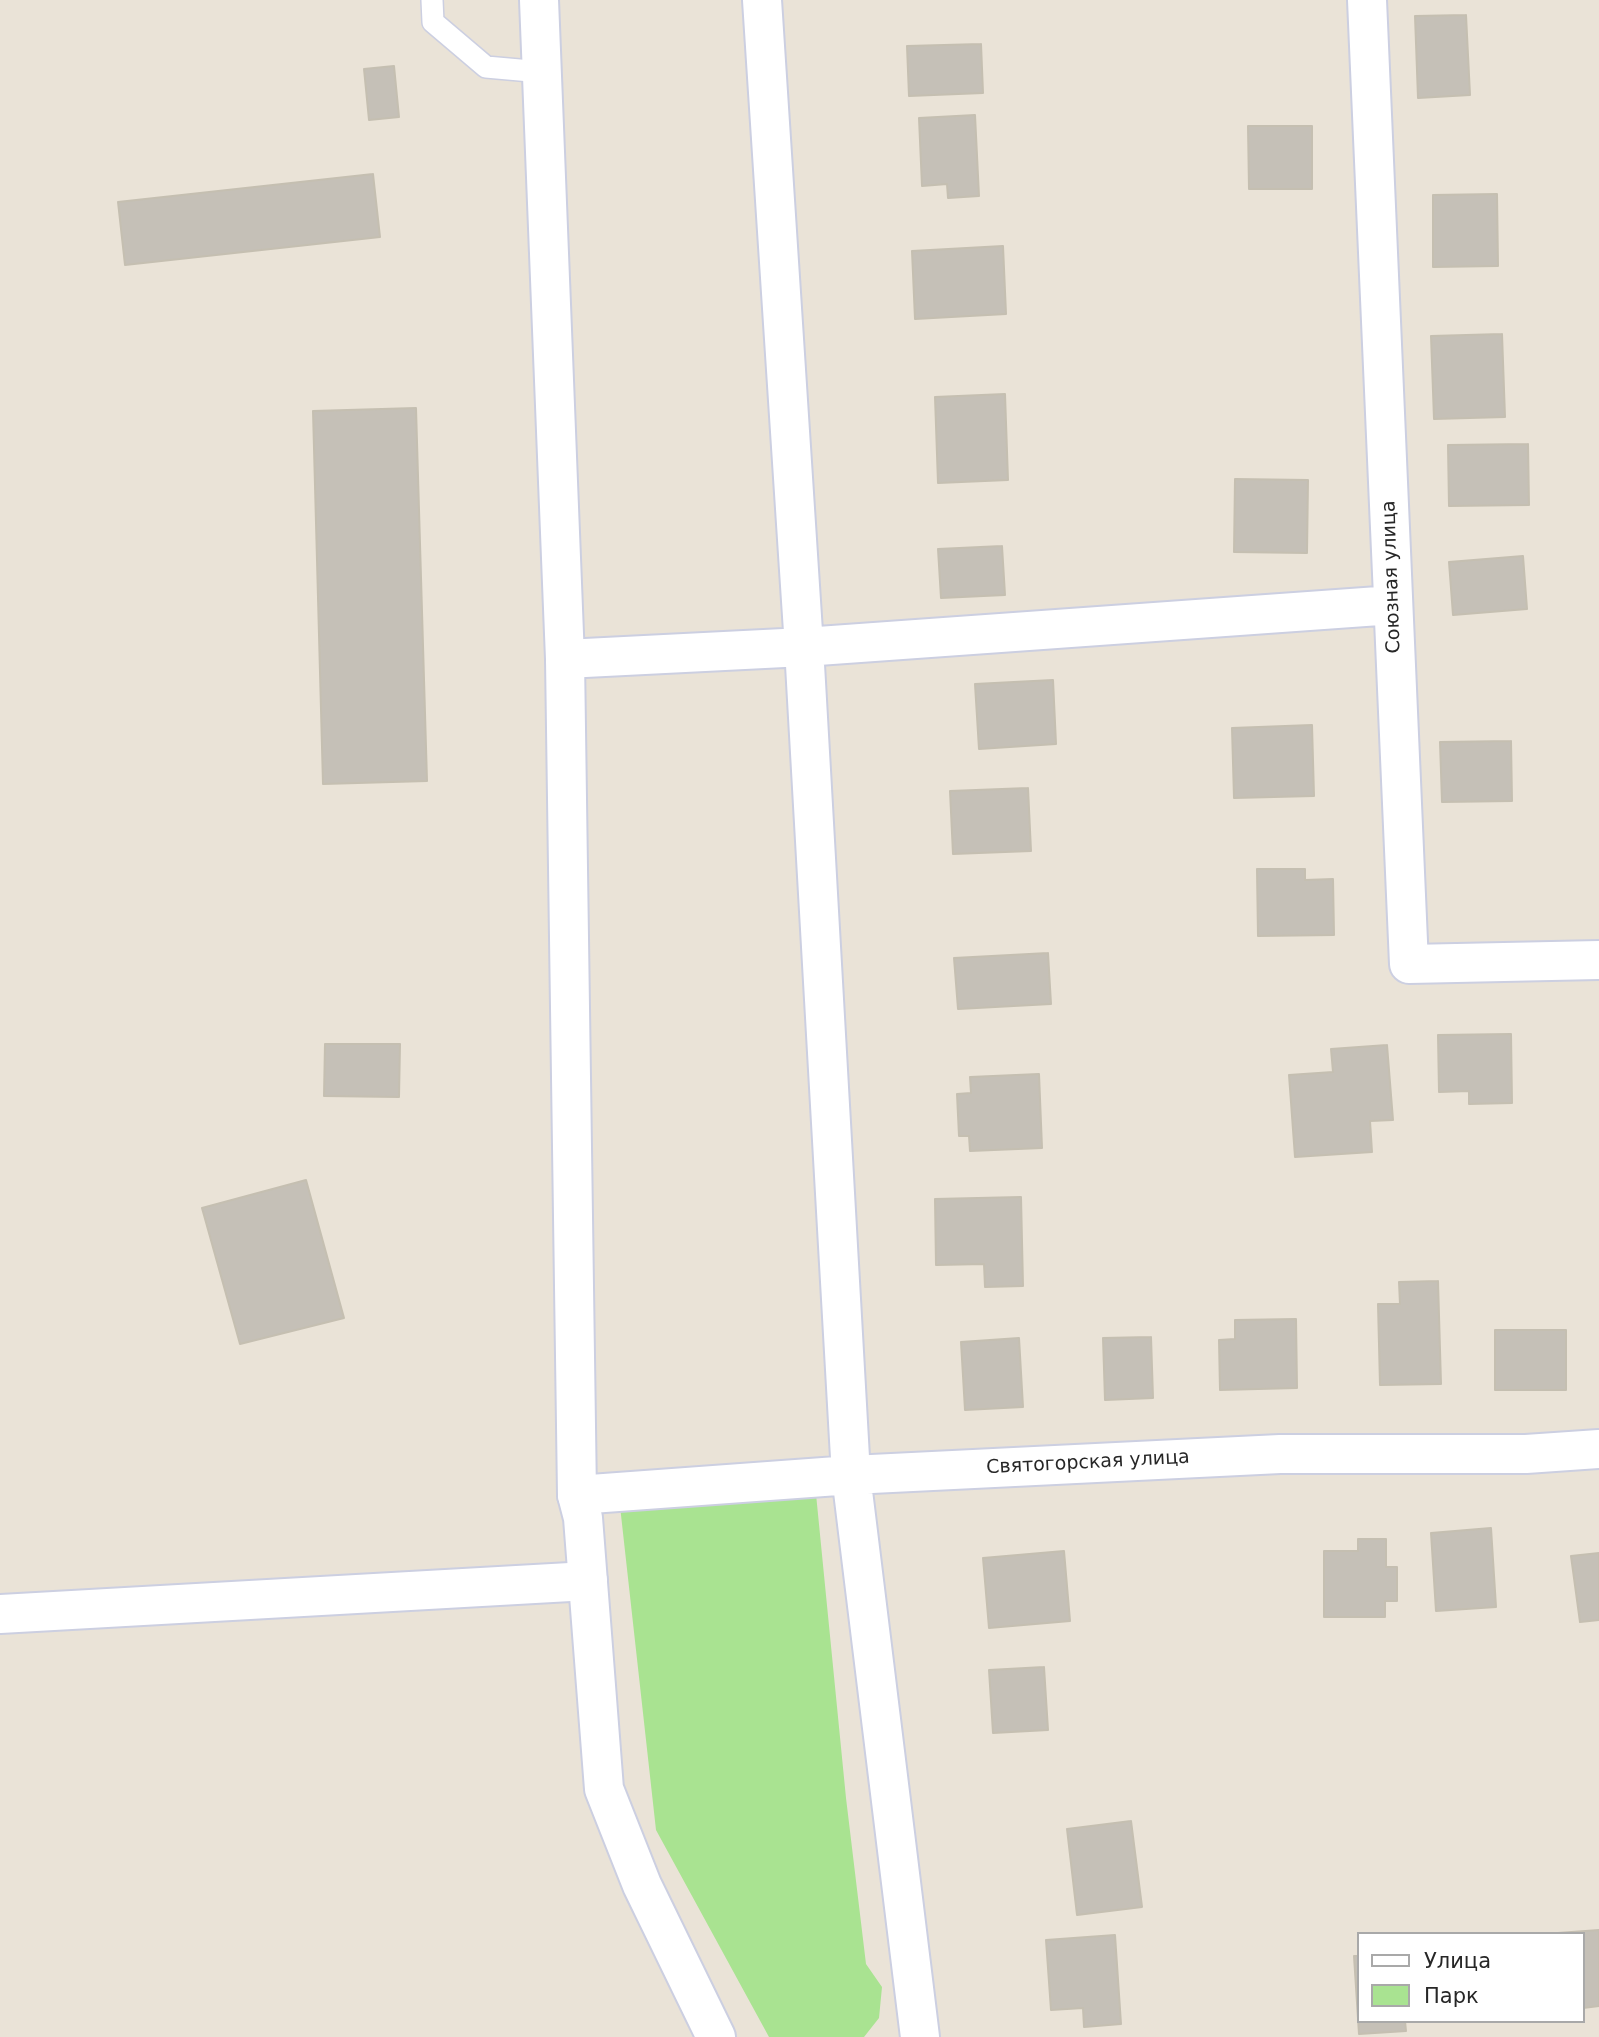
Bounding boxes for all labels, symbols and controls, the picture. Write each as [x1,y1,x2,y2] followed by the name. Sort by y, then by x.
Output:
[1378,500,1406,654] street label: Союзная улица
[986,1446,1190,1480] street label: Святогорская улица
[1358,1932,1585,2023] legend
[1424,1949,1491,1973] text: Улица
[1424,1984,1479,2008] text: Парк

